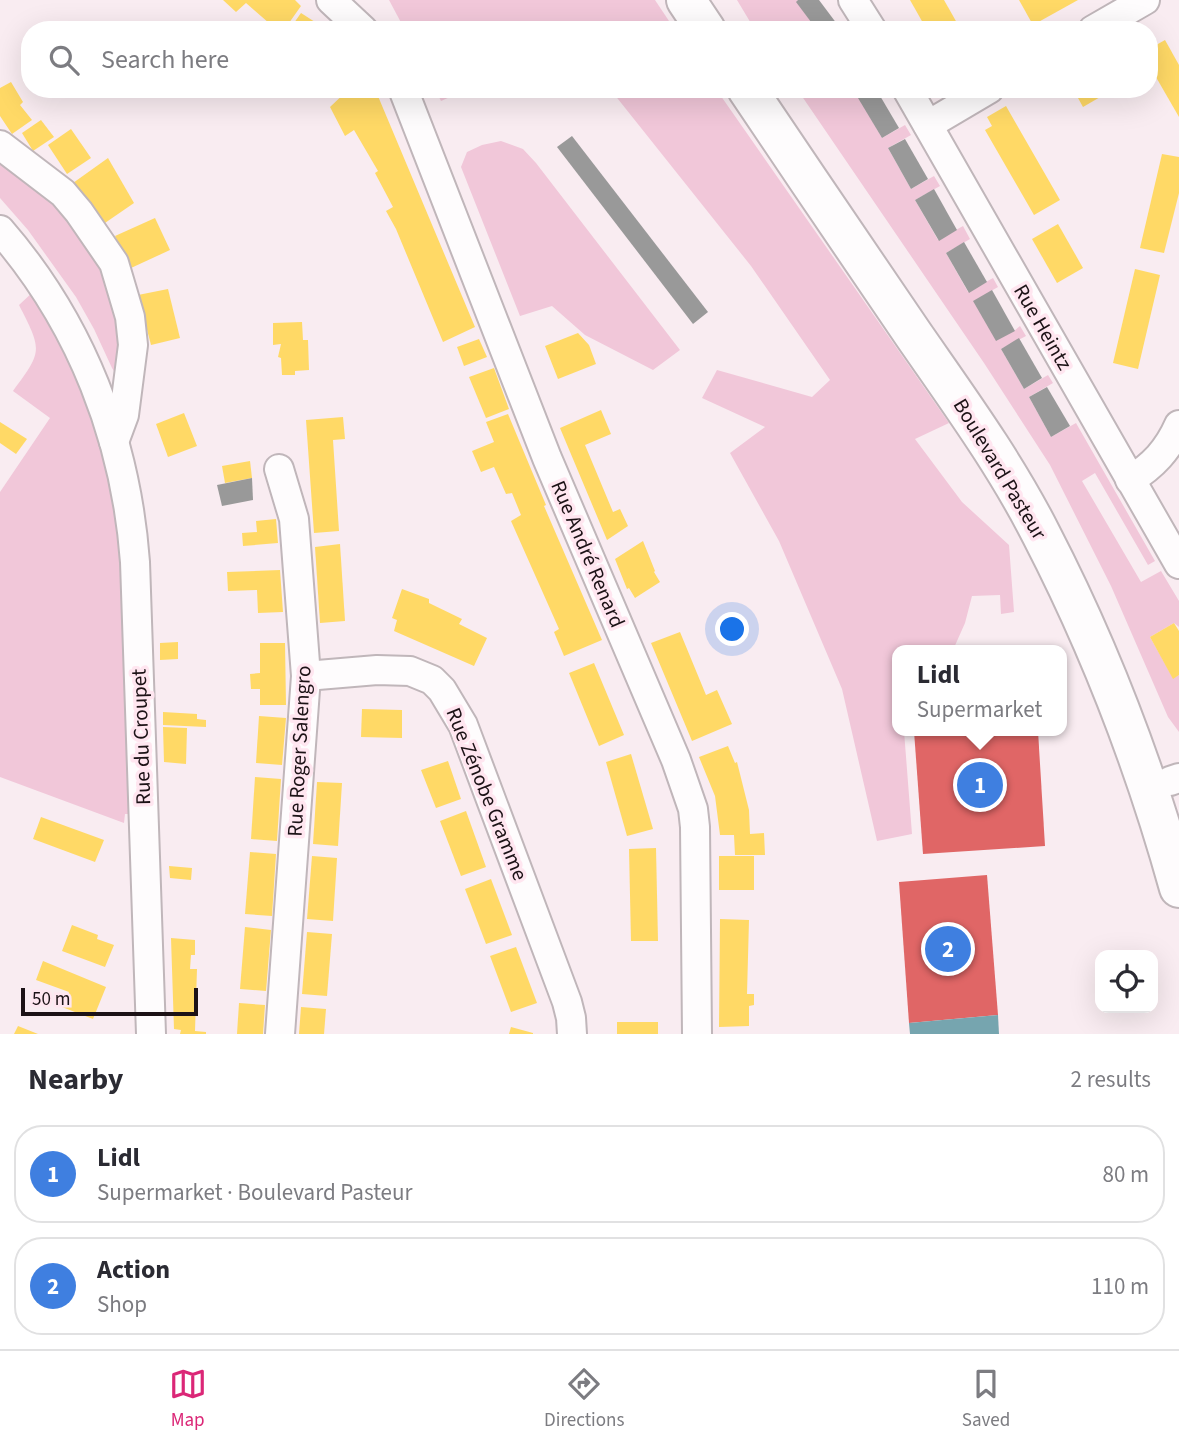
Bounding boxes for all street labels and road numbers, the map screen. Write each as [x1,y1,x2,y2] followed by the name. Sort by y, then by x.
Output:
[1006,278,1080,376] street label: Rue Heintz
[946,393,1054,546] street label: Boulevard Pasteur
[543,476,633,632] street label: Rue André Renard
[280,665,318,837] street label: Rue Roger Salengro
[124,668,158,806] street label: Rue du Croupet
[439,703,535,885] street label: Rue Zénobe Gramme

